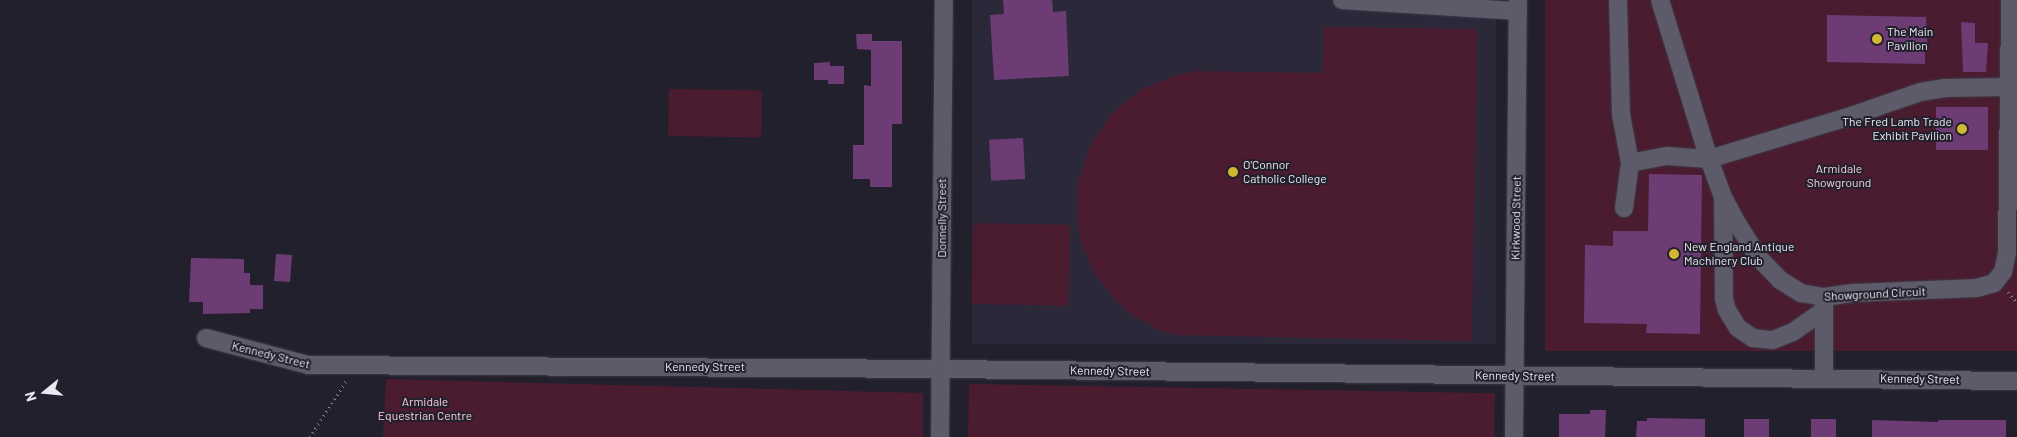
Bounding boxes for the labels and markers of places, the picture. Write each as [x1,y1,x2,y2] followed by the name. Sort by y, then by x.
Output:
[1887,25,1933,53] place label: The Main Pavilion
[1871,33,1883,45] marker: The Main Pavilion
[1842,115,1952,143] place label: The Fred Lamb Trade Exhibit Pavilion
[1956,123,1968,135] marker: The Fred Lamb Trade Exhibit Pavilion
[1243,158,1327,186] place label: O'Connor Catholic College
[1227,166,1239,178] marker: O'Connor Catholic College
[1684,240,1794,268] place label: New England Antique Machinery Club
[1668,248,1680,260] marker: New England Antique Machinery Club

